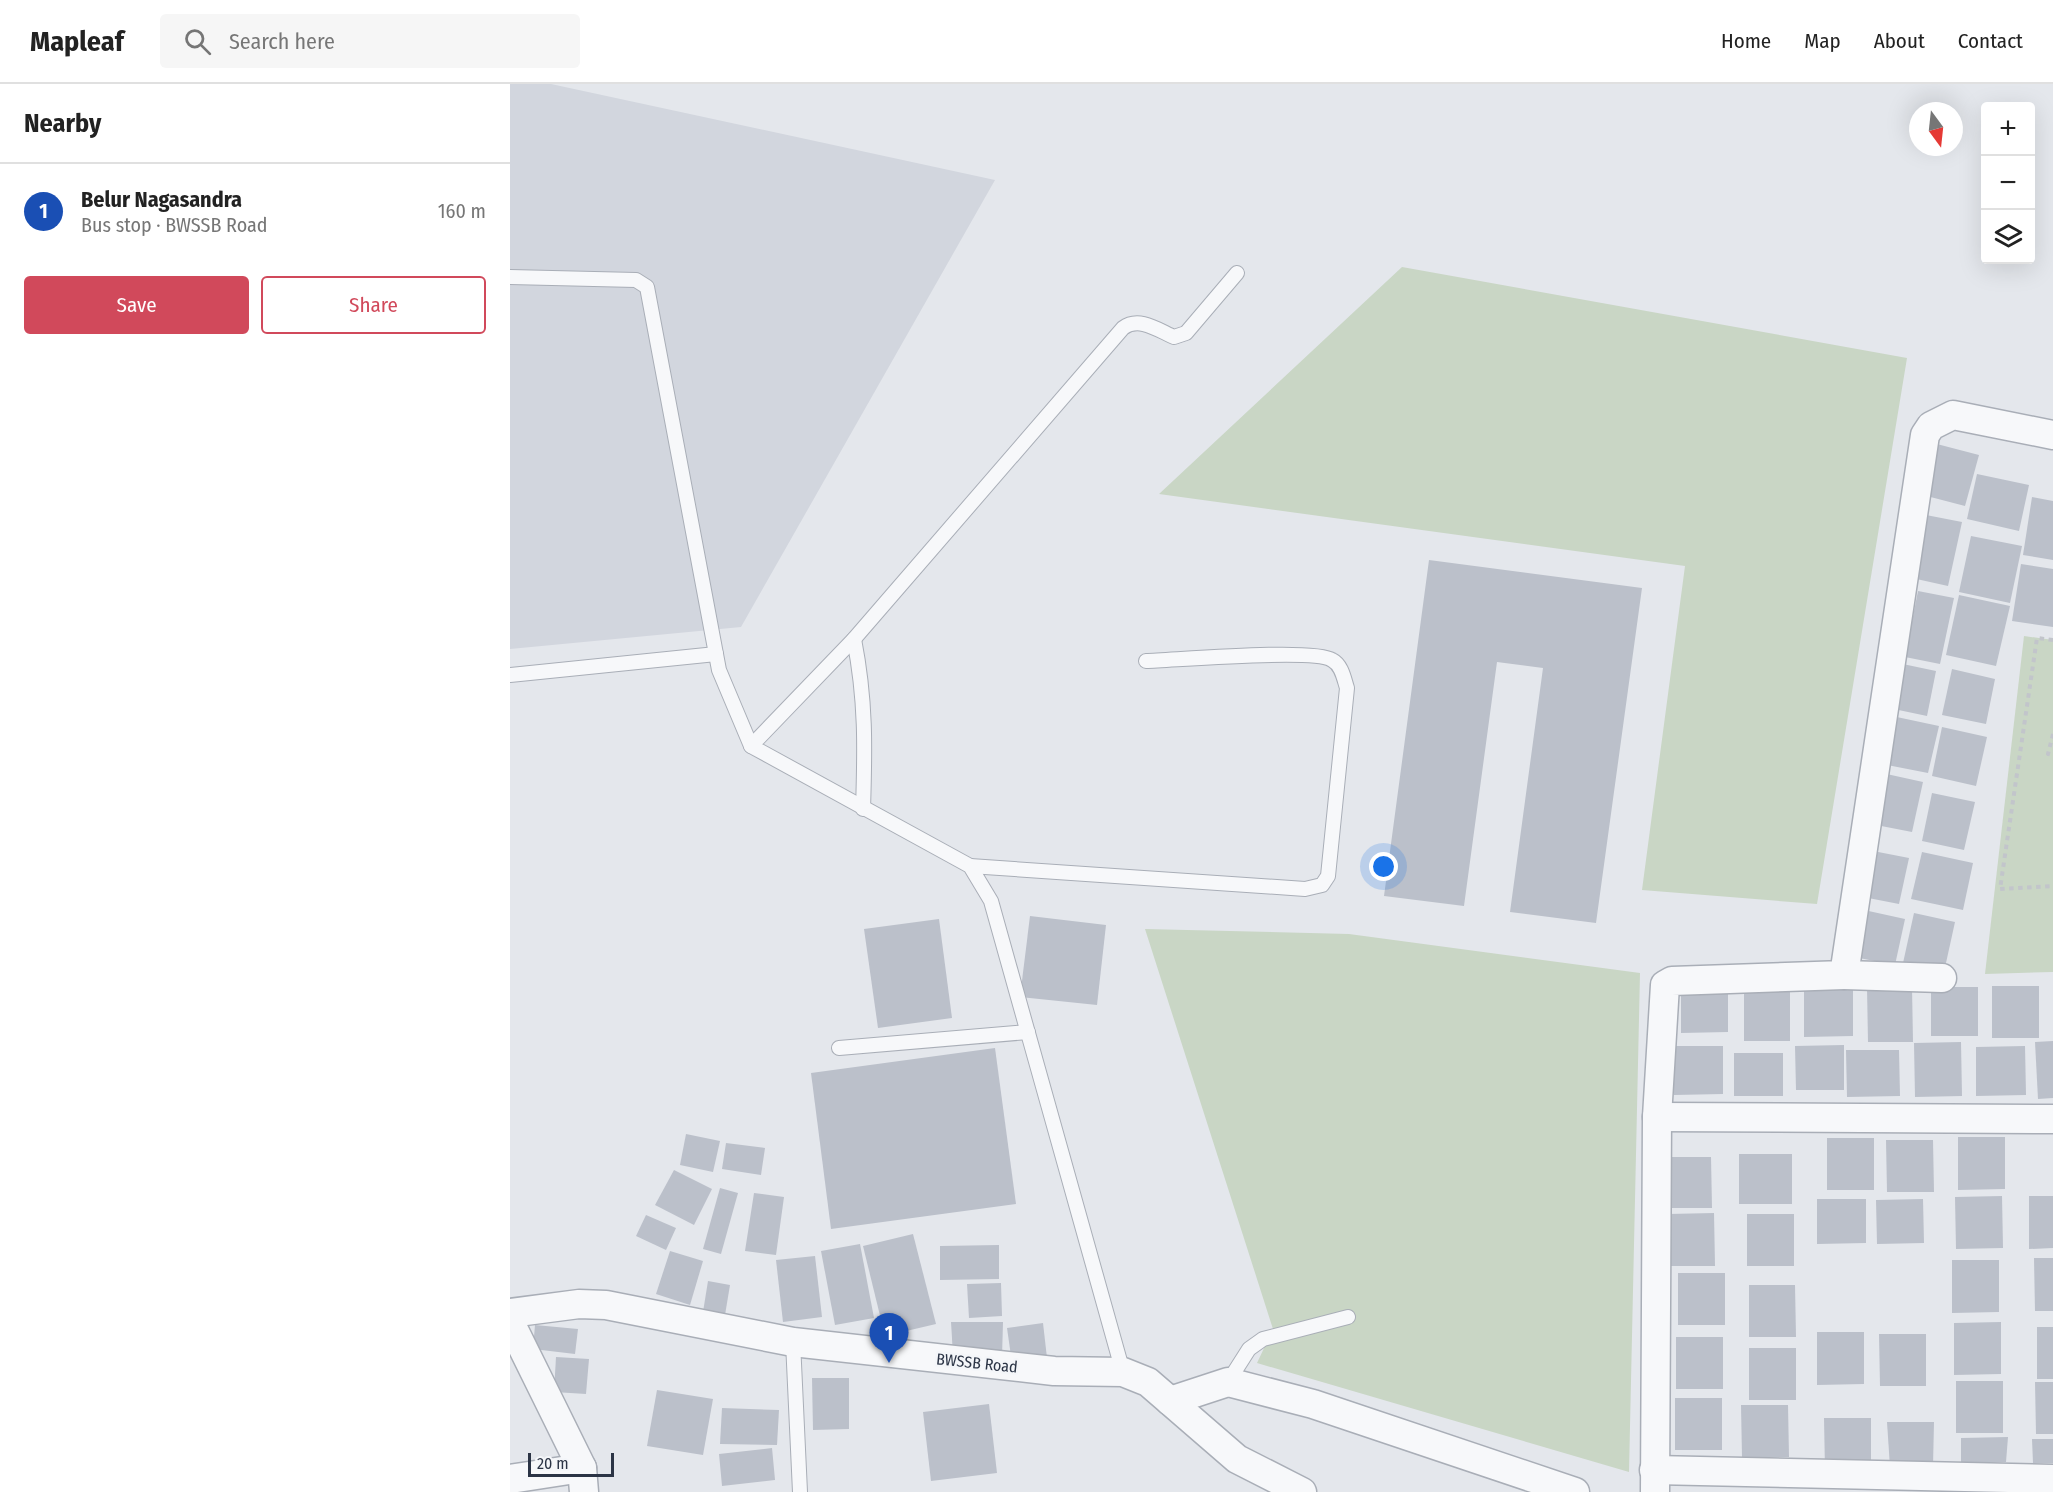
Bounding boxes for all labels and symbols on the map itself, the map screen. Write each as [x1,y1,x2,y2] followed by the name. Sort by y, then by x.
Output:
[1909,102,1963,156] north arrow
[1369,852,1398,881] your location
[870,1314,908,1363] pin: 1
[935,1349,1019,1377] street label: BWSSB Road
[528,1450,614,1478] scale bar

